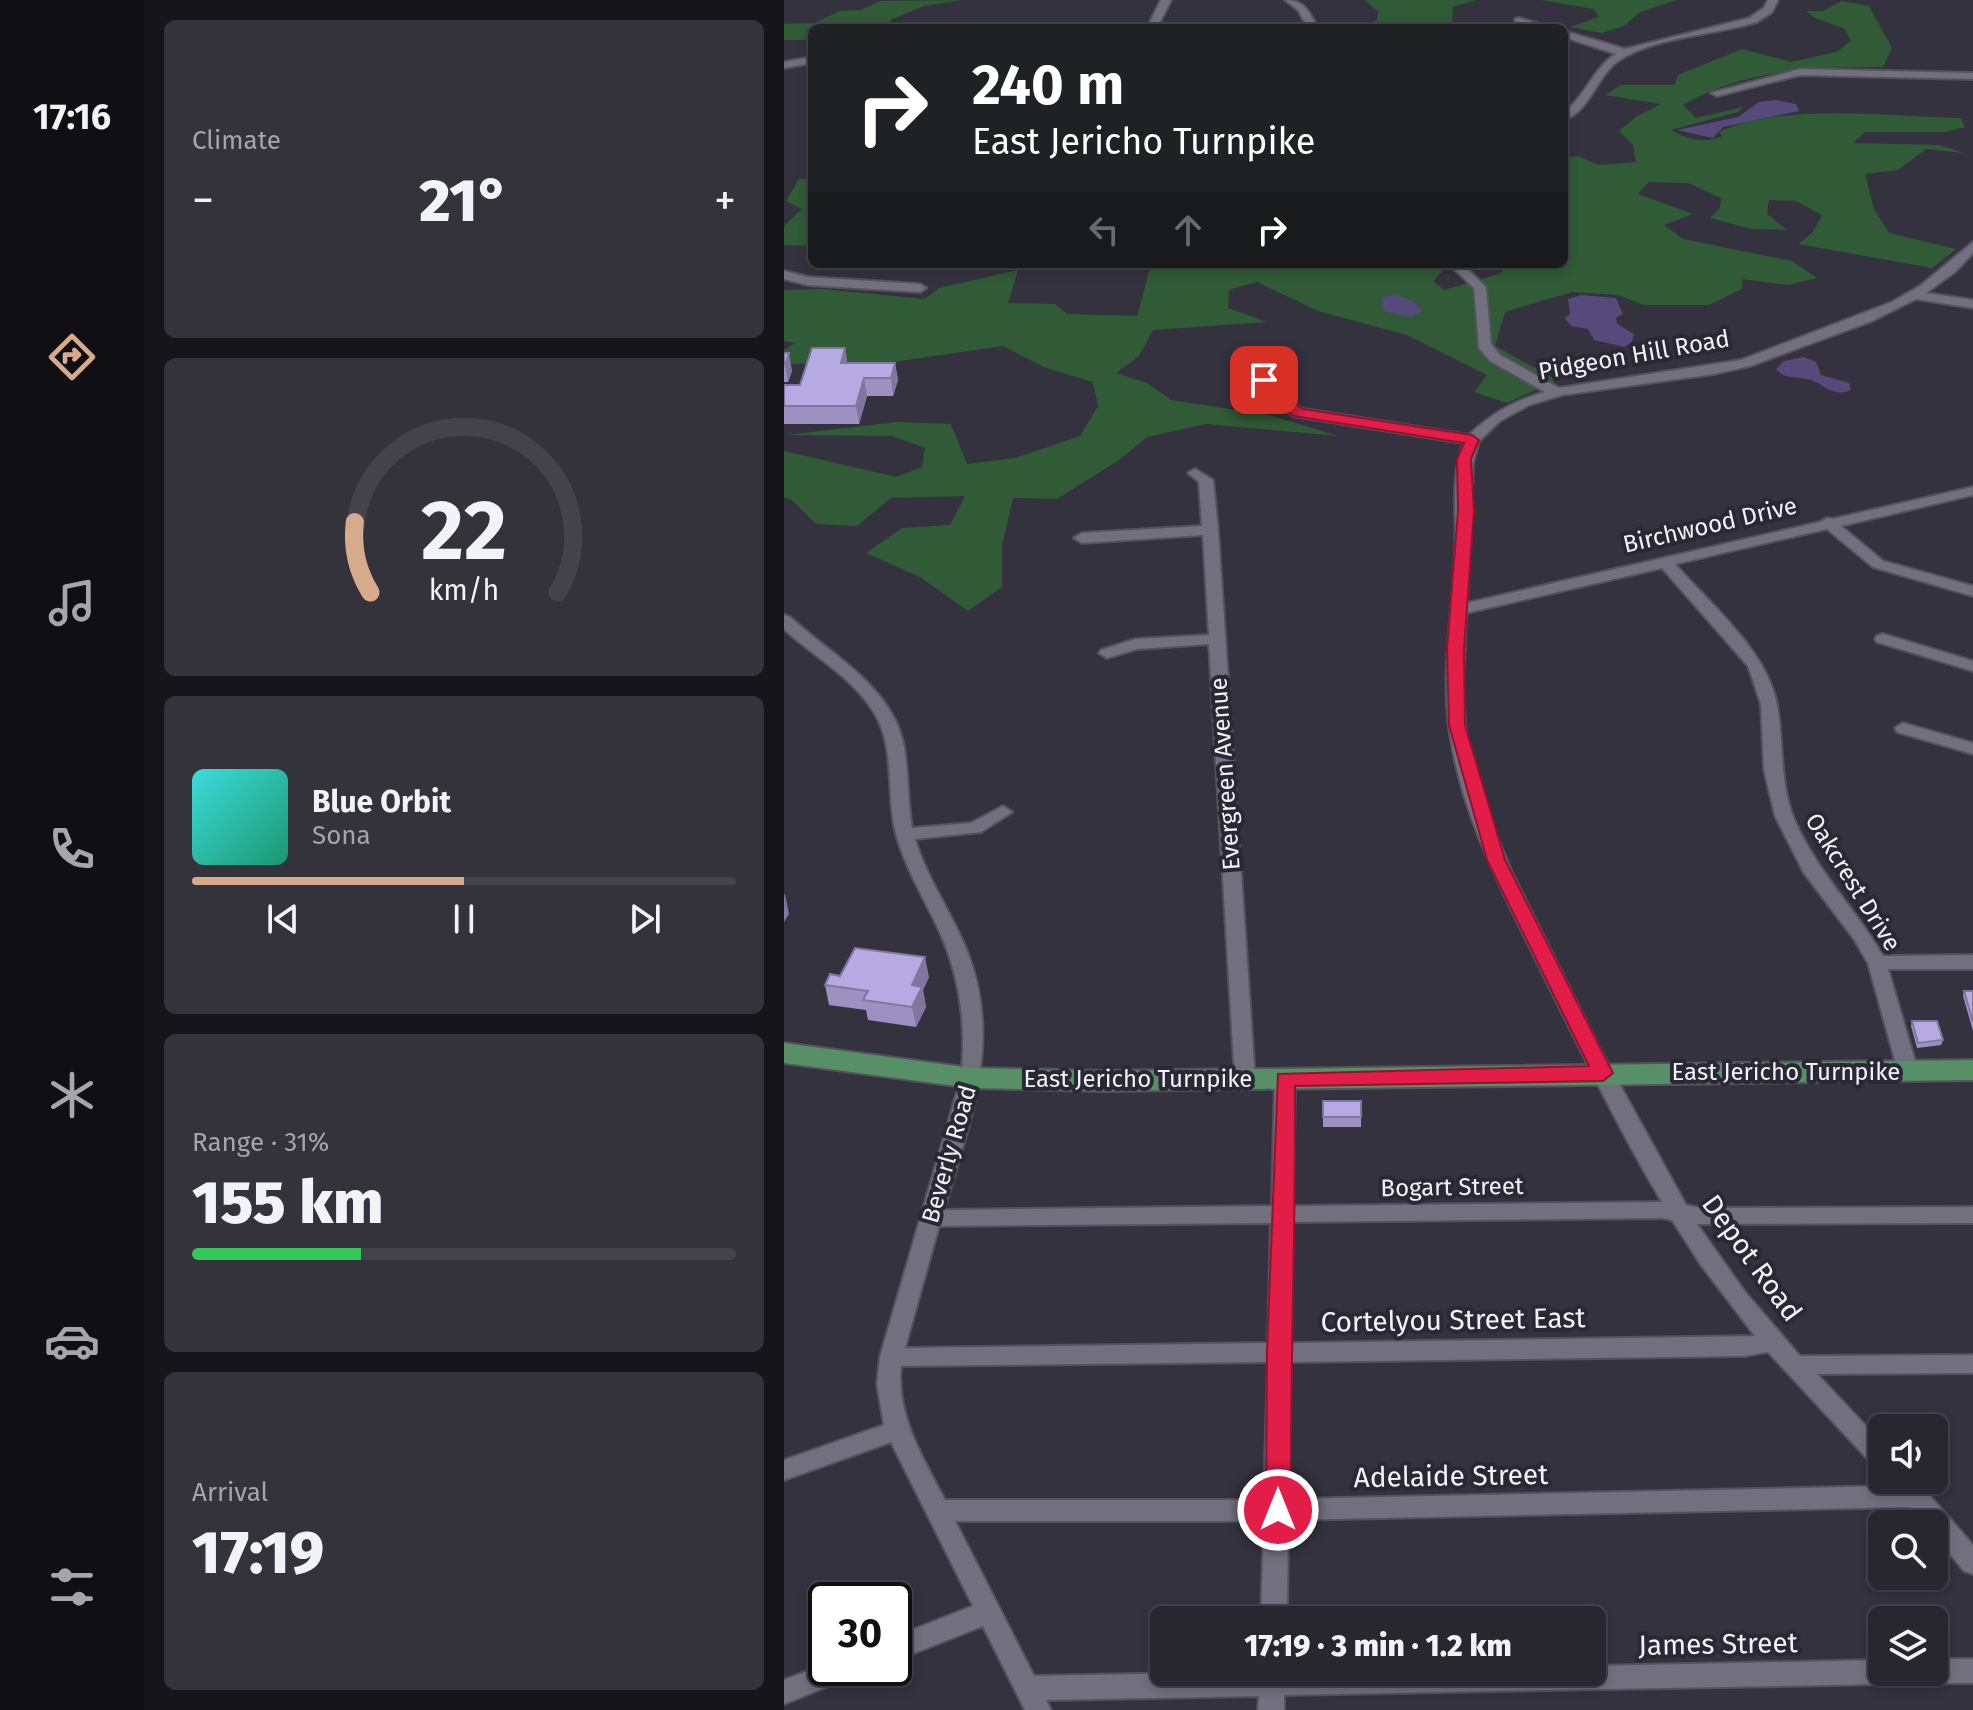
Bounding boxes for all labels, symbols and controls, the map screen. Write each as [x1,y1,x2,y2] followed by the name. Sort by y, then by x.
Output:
[972,52,1124,119] text: 240 m
[840,56,944,160] icon: right
[33,95,111,139] text: 17:16
[972,120,1315,164] text: East Jericho Turnpike
[192,125,281,156] text: Climate
[419,165,509,237] text: 21°
[192,174,214,227] text: −
[714,174,736,227] text: +
[1082,208,1126,252] icon: left
[1166,208,1210,252] icon: ahead
[1250,208,1294,252] icon: right
[1536,324,1732,386] street label: Pidgeon Hill Road
[44,329,100,385] icon: directions
[1230,346,1298,414] pin
[1242,358,1286,402] icon: arrive
[421,481,507,581] text: 22
[1620,491,1800,559] street label: Birchwood Drive
[429,573,499,608] text: km/h
[44,575,100,631] icon: music
[1204,677,1246,871] street label: Evergreen Avenue
[312,784,451,820] text: Blue Orbit
[1799,808,1907,956] street label: Oakcrest Drive
[312,820,371,851] text: Sona
[44,821,100,877] icon: phone
[261,897,305,941] icon: previous
[442,897,486,941] icon: pause
[623,897,667,941] icon: next
[1672,1058,1900,1086] street label: East Jericho Turnpike
[1024,1065,1252,1093] street label: East Jericho Turnpike
[44,1067,100,1123] icon: climate
[916,1082,982,1226] street label: Beverly Road
[192,1127,329,1158] text: Range · 31%
[192,1167,384,1239] text: 155 km
[1380,1172,1524,1202] street label: Bogart Street
[1695,1188,1809,1328] street label: Depot Road
[1320,1301,1587,1339] street label: Cortelyou Street East
[44,1313,100,1369] icon: car
[1868,1414,1948,1686] map controls
[1868,1414,1948,1494] button: sound
[1353,1458,1549,1494] street label: Adelaide Street
[1236,1468,1320,1552] position arrow
[192,1477,268,1508] text: Arrival
[1868,1510,1948,1590] button: search
[192,1517,324,1589] text: 17:19
[44,1559,100,1615] icon: filters
[808,1582,912,1686] speed limit sign: 30
[1868,1606,1948,1686] button: layers
[1638,1626,1799,1662] street label: James Street
[1244,1628,1512,1664] text: 17:19 · 3 min · 1.2 km

